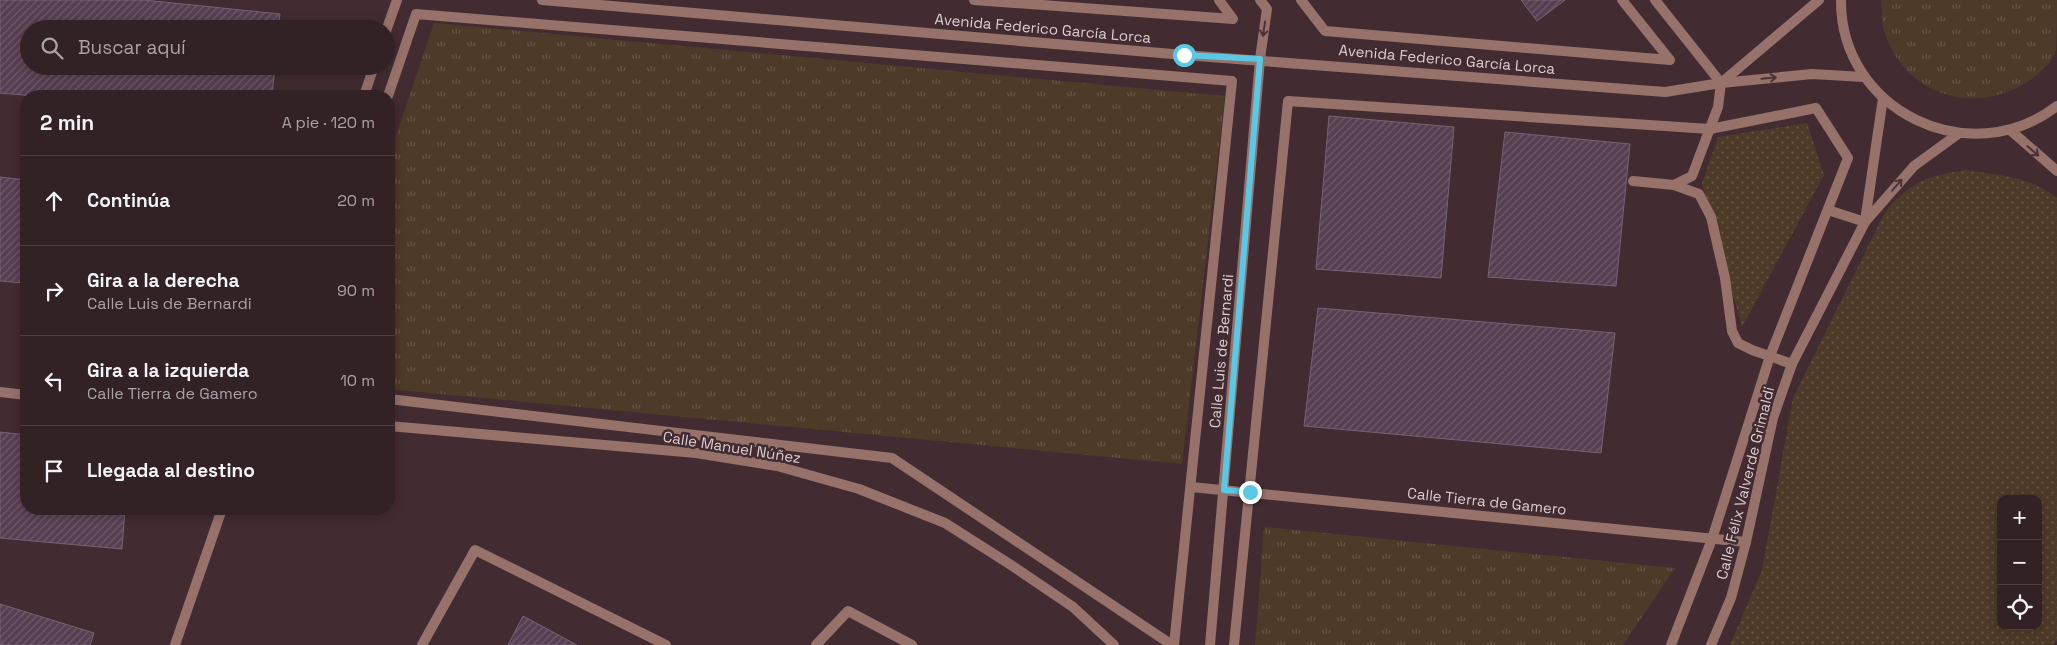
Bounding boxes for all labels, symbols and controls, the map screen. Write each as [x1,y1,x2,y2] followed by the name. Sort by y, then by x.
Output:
[934,9,1152,47] street label: Avenida Federico García Lorca
[20,20,395,75] search box
[1259,20,1269,36] one-way arrow
[38,34,66,62] icon: search
[78,35,186,60] text: Buscar aquí
[1338,40,1556,78] street label: Avenida Federico García Lorca
[1173,44,1196,67] route start
[1761,73,1777,83] one-way arrow
[40,109,94,136] text: 2 min
[282,112,375,133] text: A pie · 120 m
[2027,145,2040,156] one-way arrow
[1891,179,1903,192] one-way arrow
[40,187,68,215] icon: ahead
[87,188,170,213] text: Continúa
[337,190,375,211] text: 20 m
[87,268,239,293] text: Gira a la derecha
[1205,273,1237,429] street label: Calle Luis de Bernardi
[40,277,68,305] icon: right
[337,280,375,301] text: 90 m
[87,293,252,314] text: Calle Luis de Bernardi
[87,358,249,383] text: Gira a la izquierda
[40,367,68,395] icon: left
[340,370,375,391] text: 10 m
[87,383,258,404] text: Calle Tierra de Gamero
[1712,384,1778,582] street label: Calle Félix Valverde Grimaldi
[662,427,802,467] street label: Calle Manuel Núñez
[40,457,68,485] icon: arrive
[87,458,255,483] text: Llegada al destino
[1239,481,1262,504] route end
[1406,483,1568,519] street label: Calle Tierra de Gamero
[1997,495,2042,630] map controls
[1997,495,2042,540] button: +
[1997,540,2042,585] button: −
[1997,585,2042,630] button: locate

